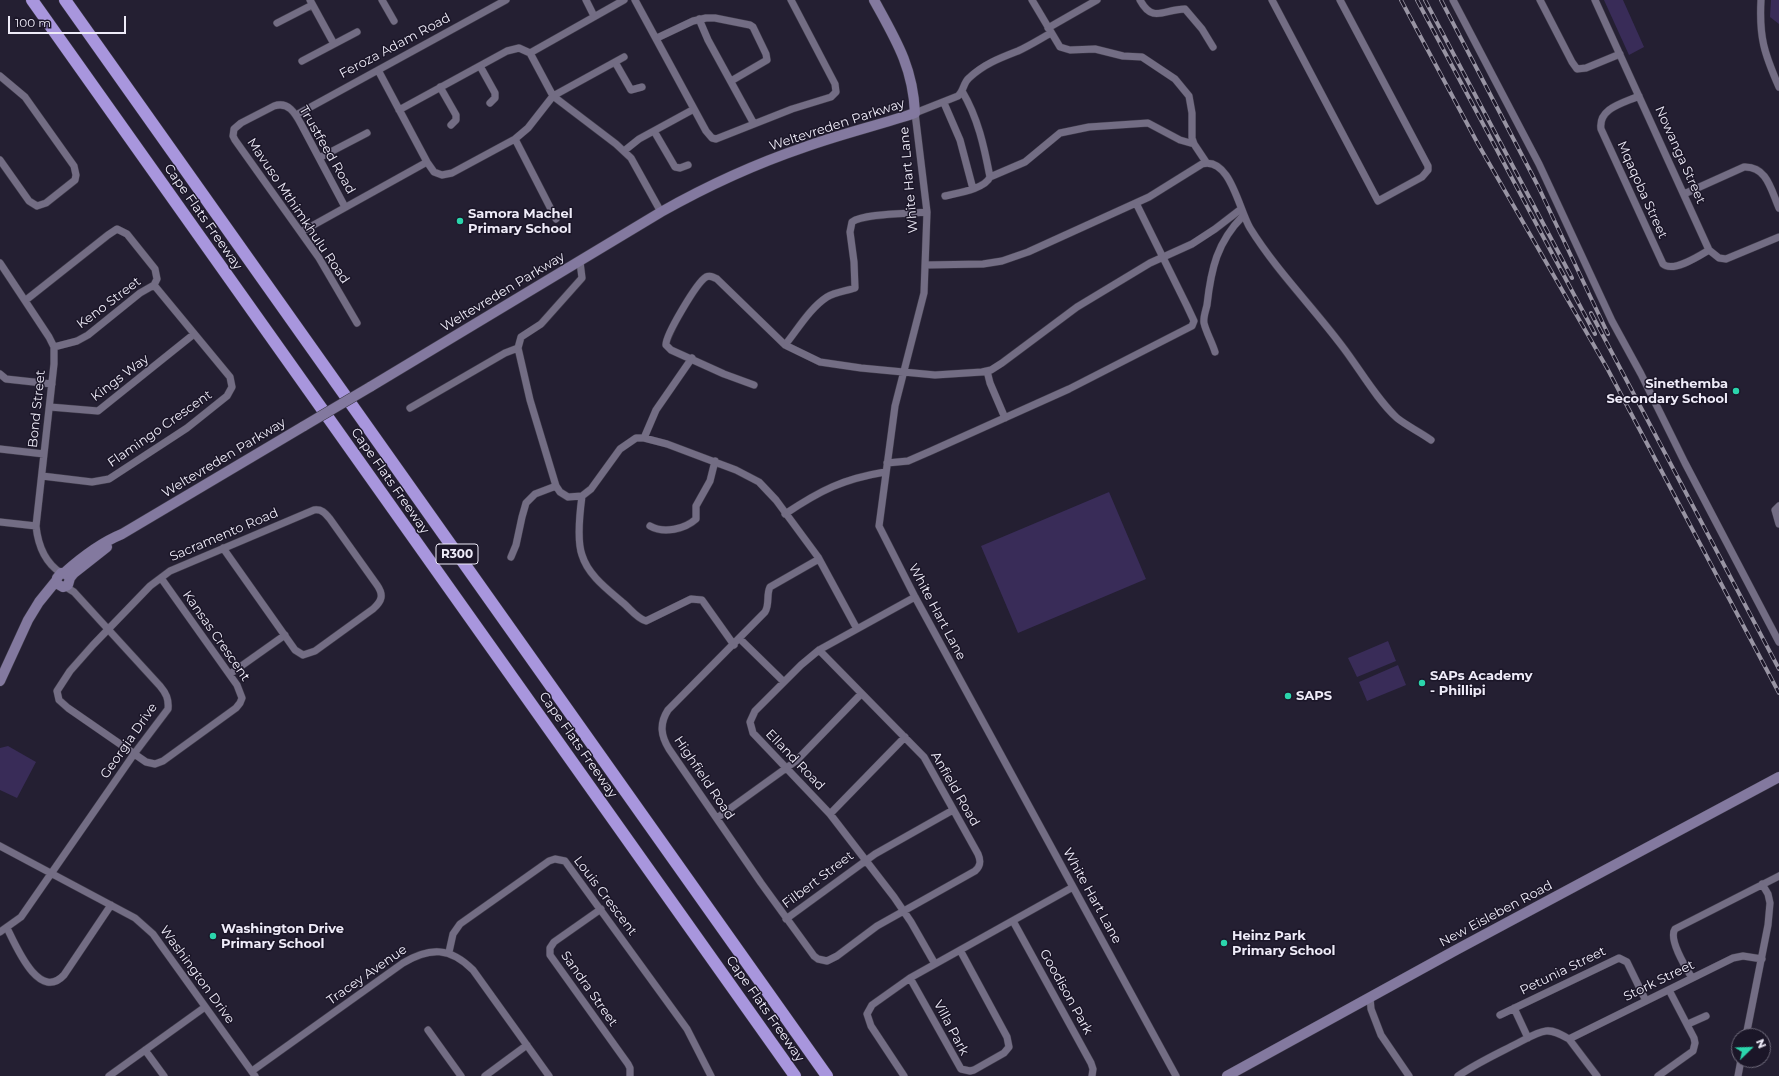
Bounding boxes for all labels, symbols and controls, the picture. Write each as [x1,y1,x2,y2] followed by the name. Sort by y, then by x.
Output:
[10,8,128,34] scale bar
[337,10,453,82] street label: Feroza Adam Road
[15,15,51,30] text: 100 m
[767,96,907,154] street label: Weltevreden Parkway
[295,103,359,197] street label: Trustfeed Road
[1651,104,1709,206] street label: Nowanga Street
[897,126,921,234] street label: White Hart Lane
[243,135,353,287] street label: Mavuso Mthimkhulu Road
[1614,139,1670,241] street label: Mqaqoba Street
[161,161,245,273] street label: Cape Flats Freeway
[468,206,573,237] place label: Samora Machel Primary School
[455,216,465,226] marker: Samora Machel Primary School
[438,249,568,335] street label: Weltevreden Parkway
[74,274,144,332] street label: Keno Street
[88,351,152,405] street label: Kings Way
[25,369,49,449] street label: Bond Street
[1606,376,1728,407] place label: Sinethemba Secondary School
[1731,386,1741,396] marker: Sinethemba Secondary School
[105,387,215,471] street label: Flamingo Crescent
[159,415,289,501] street label: Weltevreden Parkway
[348,425,432,537] street label: Cape Flats Freeway
[167,505,281,565] street label: Sacramento Road
[436,544,478,564] road number: R300
[905,561,969,663] street label: White Hart Lane
[179,588,253,684] street label: Kansas Crescent
[1430,668,1532,699] place label: SAPs Academy - Phillipi
[1417,678,1427,688] marker: SAPs Academy - Phillipi
[1296,688,1332,704] place label: SAPS
[536,689,620,801] street label: Cape Flats Freeway
[1283,691,1293,701] marker: SAPS
[97,700,161,782] street label: Georgia Drive
[762,726,828,794] street label: Elland Road
[670,733,738,823] street label: Highfield Road
[927,749,983,829] street label: Anfield Road
[1059,845,1125,947] street label: White Hart Lane
[779,848,857,912] street label: Filbert Street
[570,853,640,939] street label: Louis Crescent
[1437,878,1555,950] street label: New Eisleben Road
[221,921,344,952] place label: Washington Drive Primary School
[156,923,238,1027] street label: Washington Drive
[1232,928,1335,959] place label: Heinz Park Primary School
[208,931,218,941] marker: Washington Drive Primary School
[1219,938,1229,948] marker: Heinz Park Primary School
[324,942,410,1008] street label: Tracey Avenue
[1517,943,1609,999] street label: Petunia Street
[1036,947,1096,1037] street label: Goodison Park
[557,948,621,1030] street label: Sandra Street
[723,953,807,1065] street label: Cape Flats Freeway
[1621,957,1697,1005] street label: Stork Street
[930,998,972,1058] street label: Villa Park
[1731,1028,1771,1068] north arrow
[1753,1037,1769,1051] text: N

